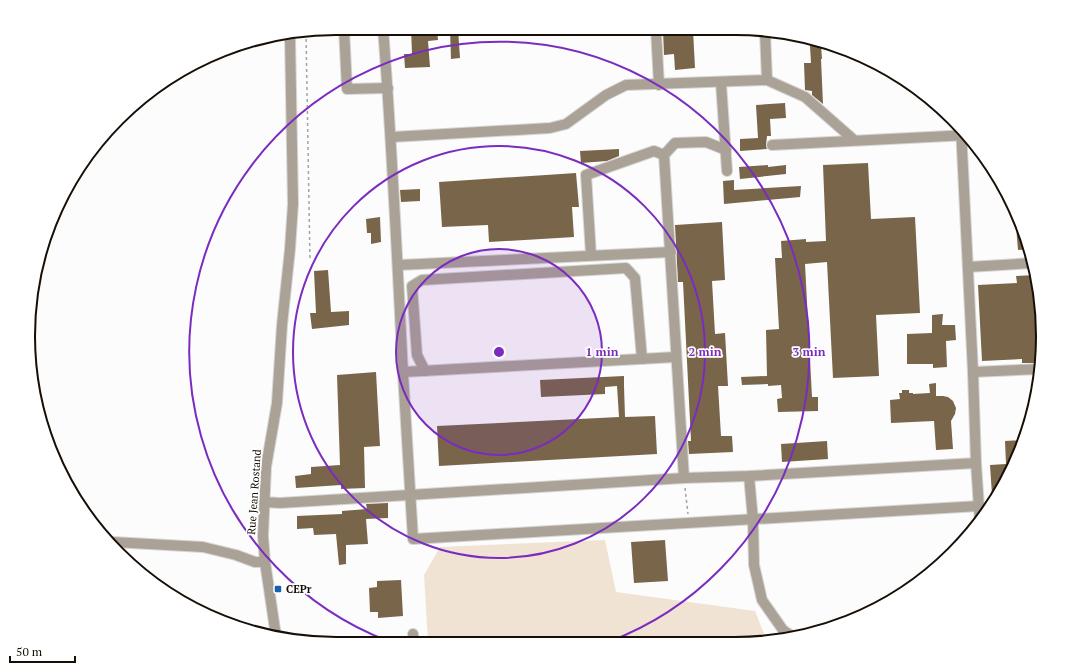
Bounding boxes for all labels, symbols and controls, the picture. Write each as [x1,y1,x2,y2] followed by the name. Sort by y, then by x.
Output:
[586,344,619,359] text: 1 min
[689,344,722,359] text: 2 min
[793,344,826,359] text: 3 min
[492,345,506,359] centre of rings
[244,449,264,535] street label: Rue Jean Rostand
[286,582,312,596] place label: CEPr
[273,584,283,594] marker: CEPr
[10,638,75,664] scale bar
[16,644,43,659] text: 50 m

